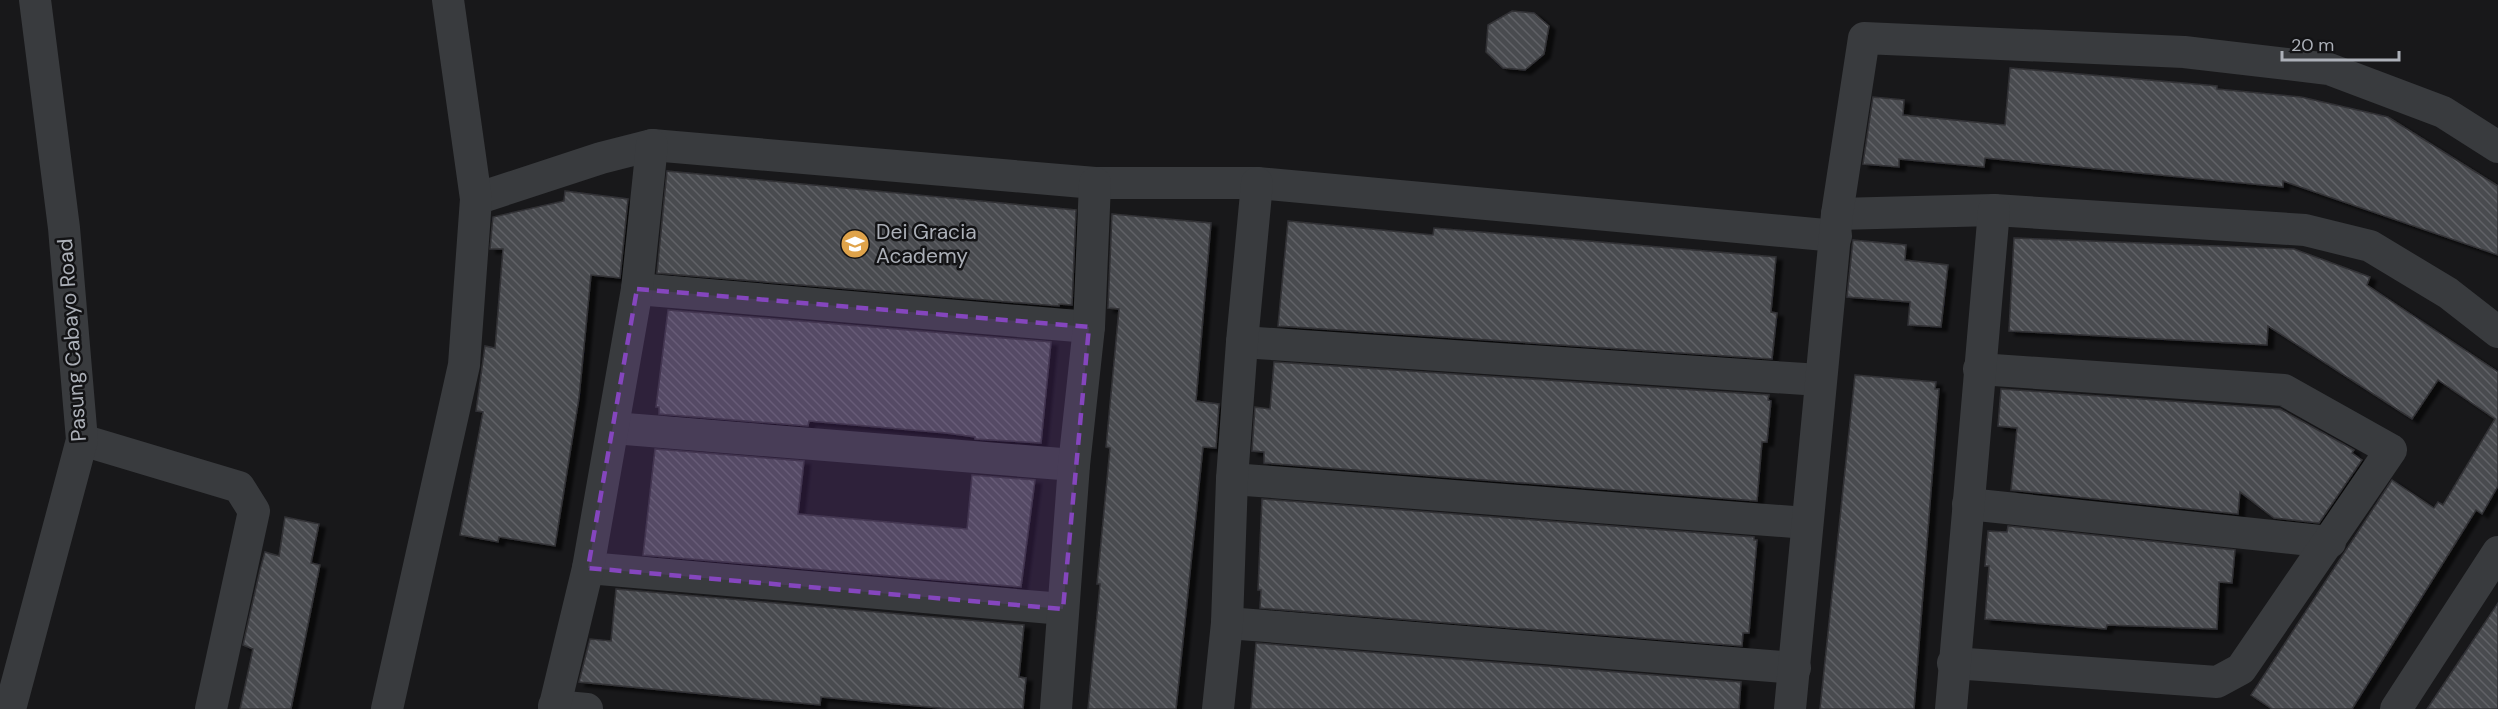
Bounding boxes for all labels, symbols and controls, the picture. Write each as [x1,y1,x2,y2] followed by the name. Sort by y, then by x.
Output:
[2282,24,2399,62] scale bar
[2291,33,2334,57] text: 20 m
[876,218,977,270] place label: Dei Gracia Academy
[839,228,871,260] school or university icon: Dei Gracia Academy
[51,238,93,442] street label: Pasung Cabayo Road

